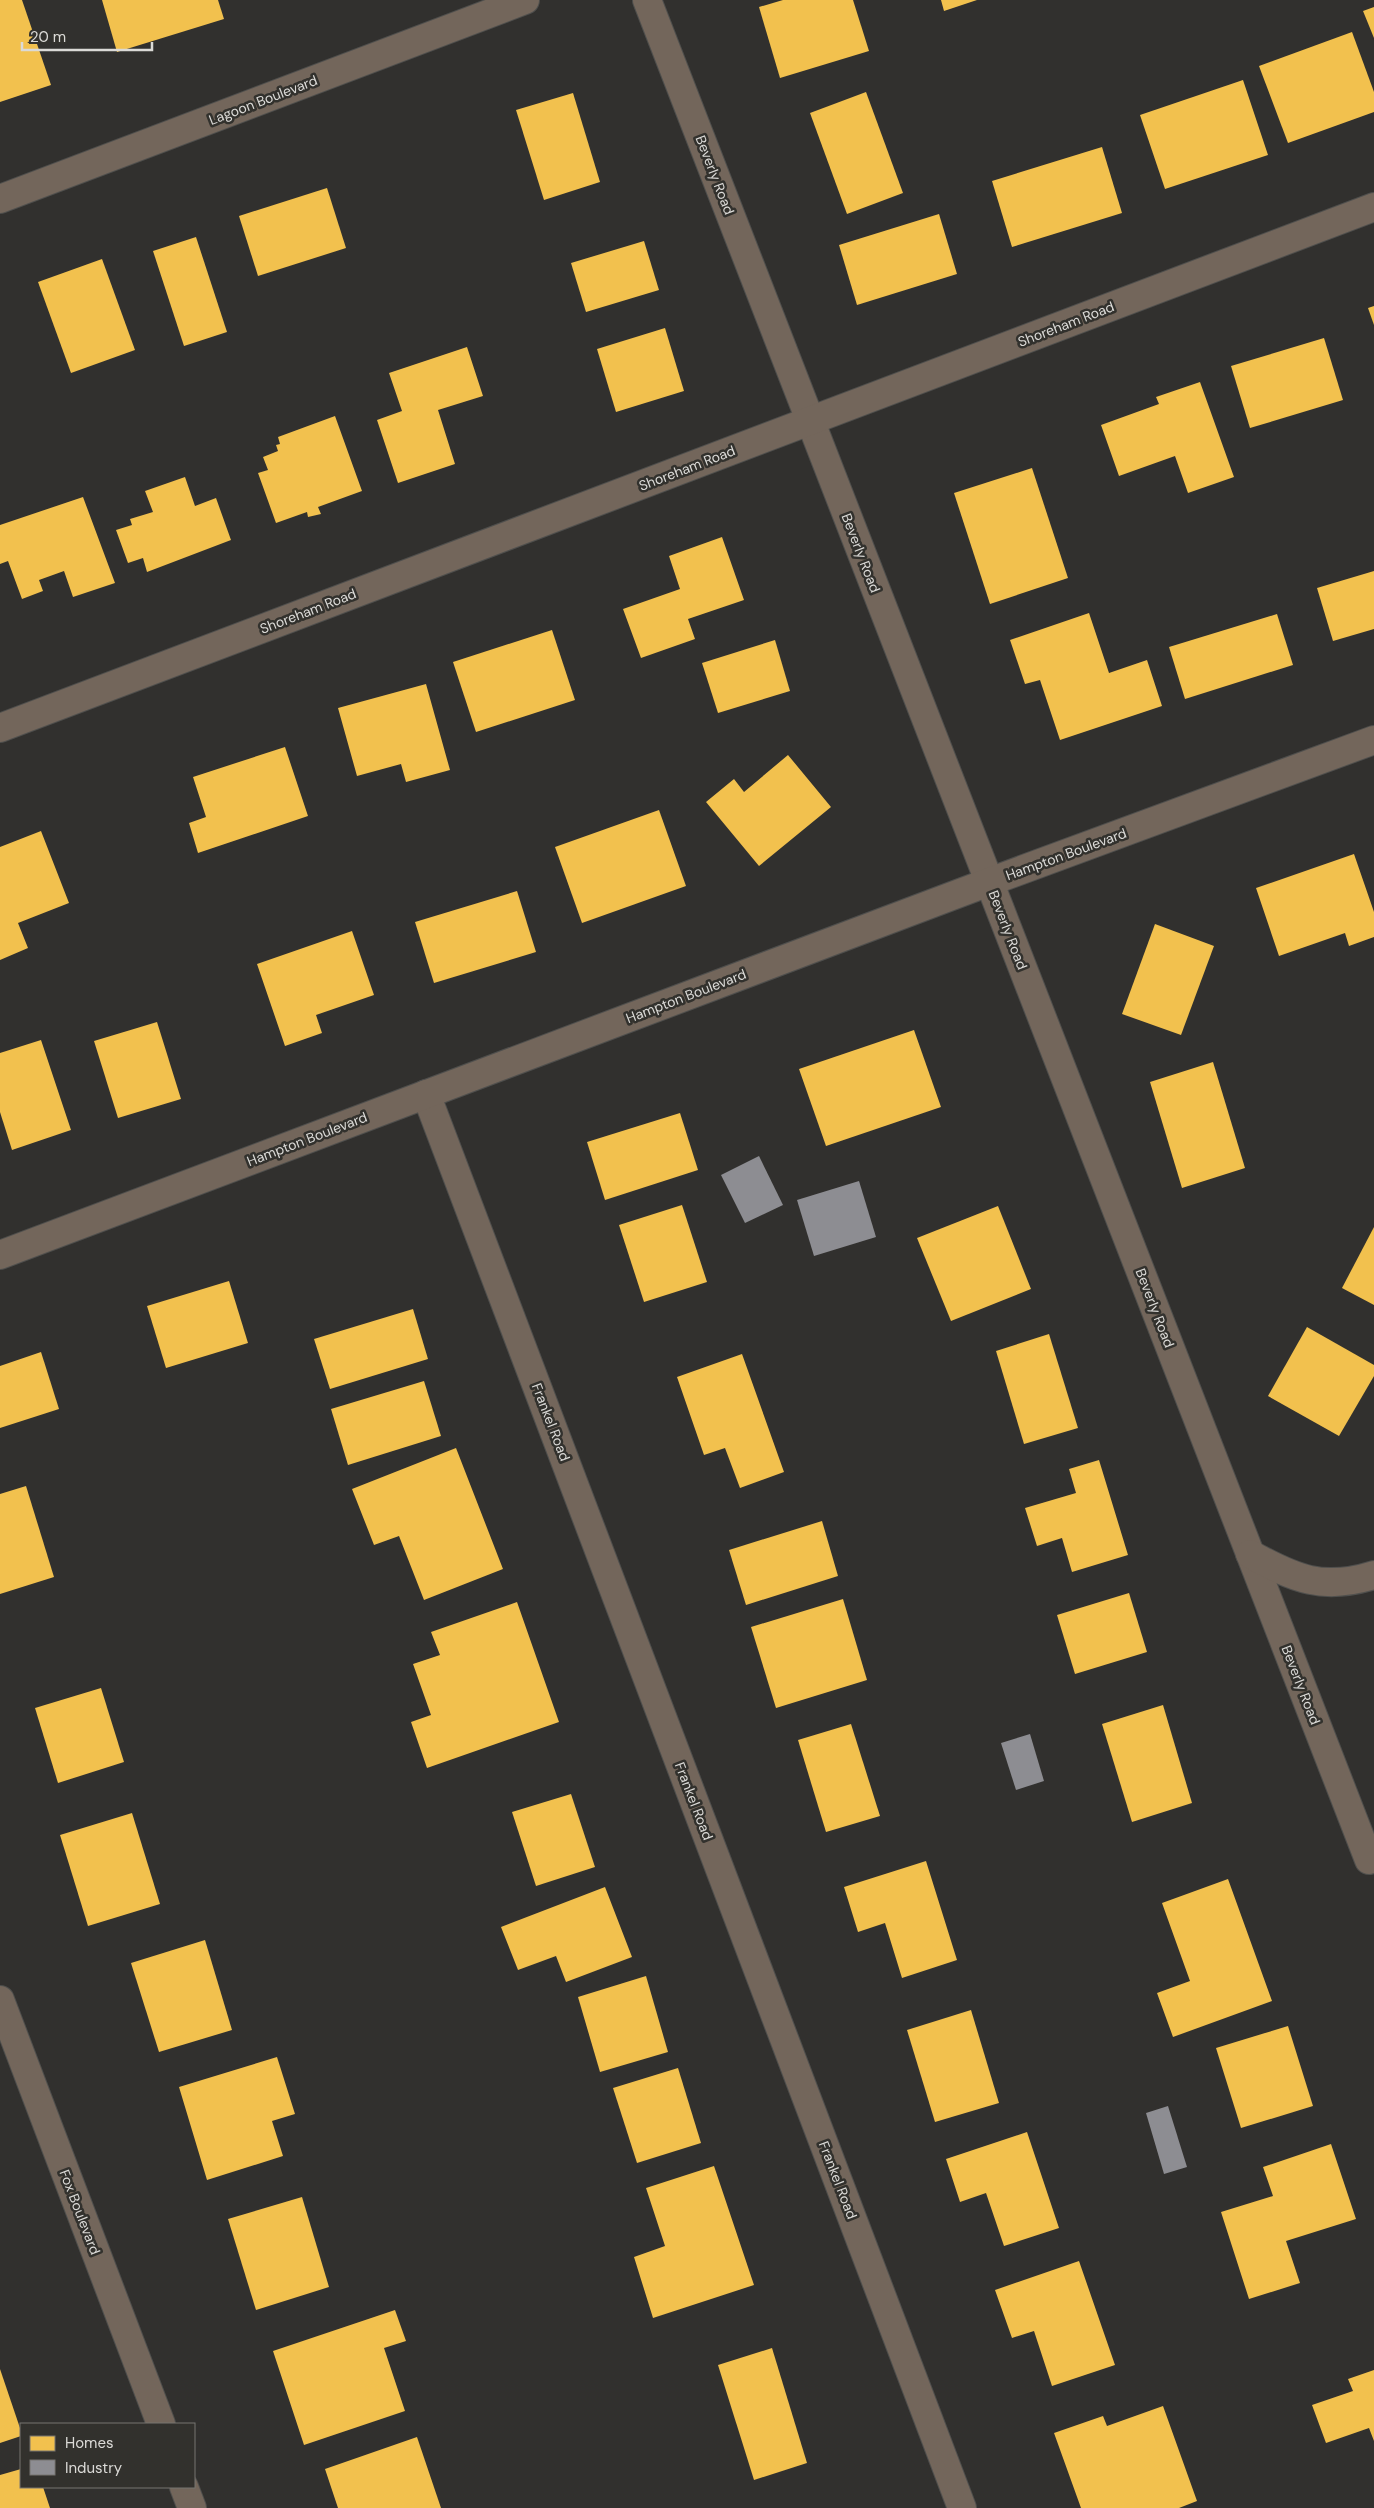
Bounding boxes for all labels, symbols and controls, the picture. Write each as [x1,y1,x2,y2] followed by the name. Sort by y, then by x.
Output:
[22,20,152,52] scale bar
[30,27,66,47] text: 20 m
[206,71,320,129] street label: Lagoon Boulevard
[692,133,738,217] street label: Beverly Road
[1015,297,1117,351] street label: Shoreham Road
[636,441,738,495] street label: Shoreham Road
[838,511,884,595] street label: Beverly Road
[257,584,359,638] street label: Shoreham Road
[1003,824,1129,884] street label: Hampton Boulevard
[985,888,1031,972] street label: Beverly Road
[623,965,749,1027] street label: Hampton Boulevard
[244,1108,370,1170] street label: Hampton Boulevard
[1132,1266,1178,1350] street label: Beverly Road
[528,1380,574,1464] street label: Frankel Road
[1278,1643,1324,1727] street label: Beverly Road
[671,1759,717,1843] street label: Frankel Road
[815,2138,861,2222] street label: Frankel Road
[56,2167,104,2257] street label: Fox Boulevard
[20,2423,195,2488] legend
[65,2433,114,2453] text: Homes
[65,2458,123,2478] text: Industry

